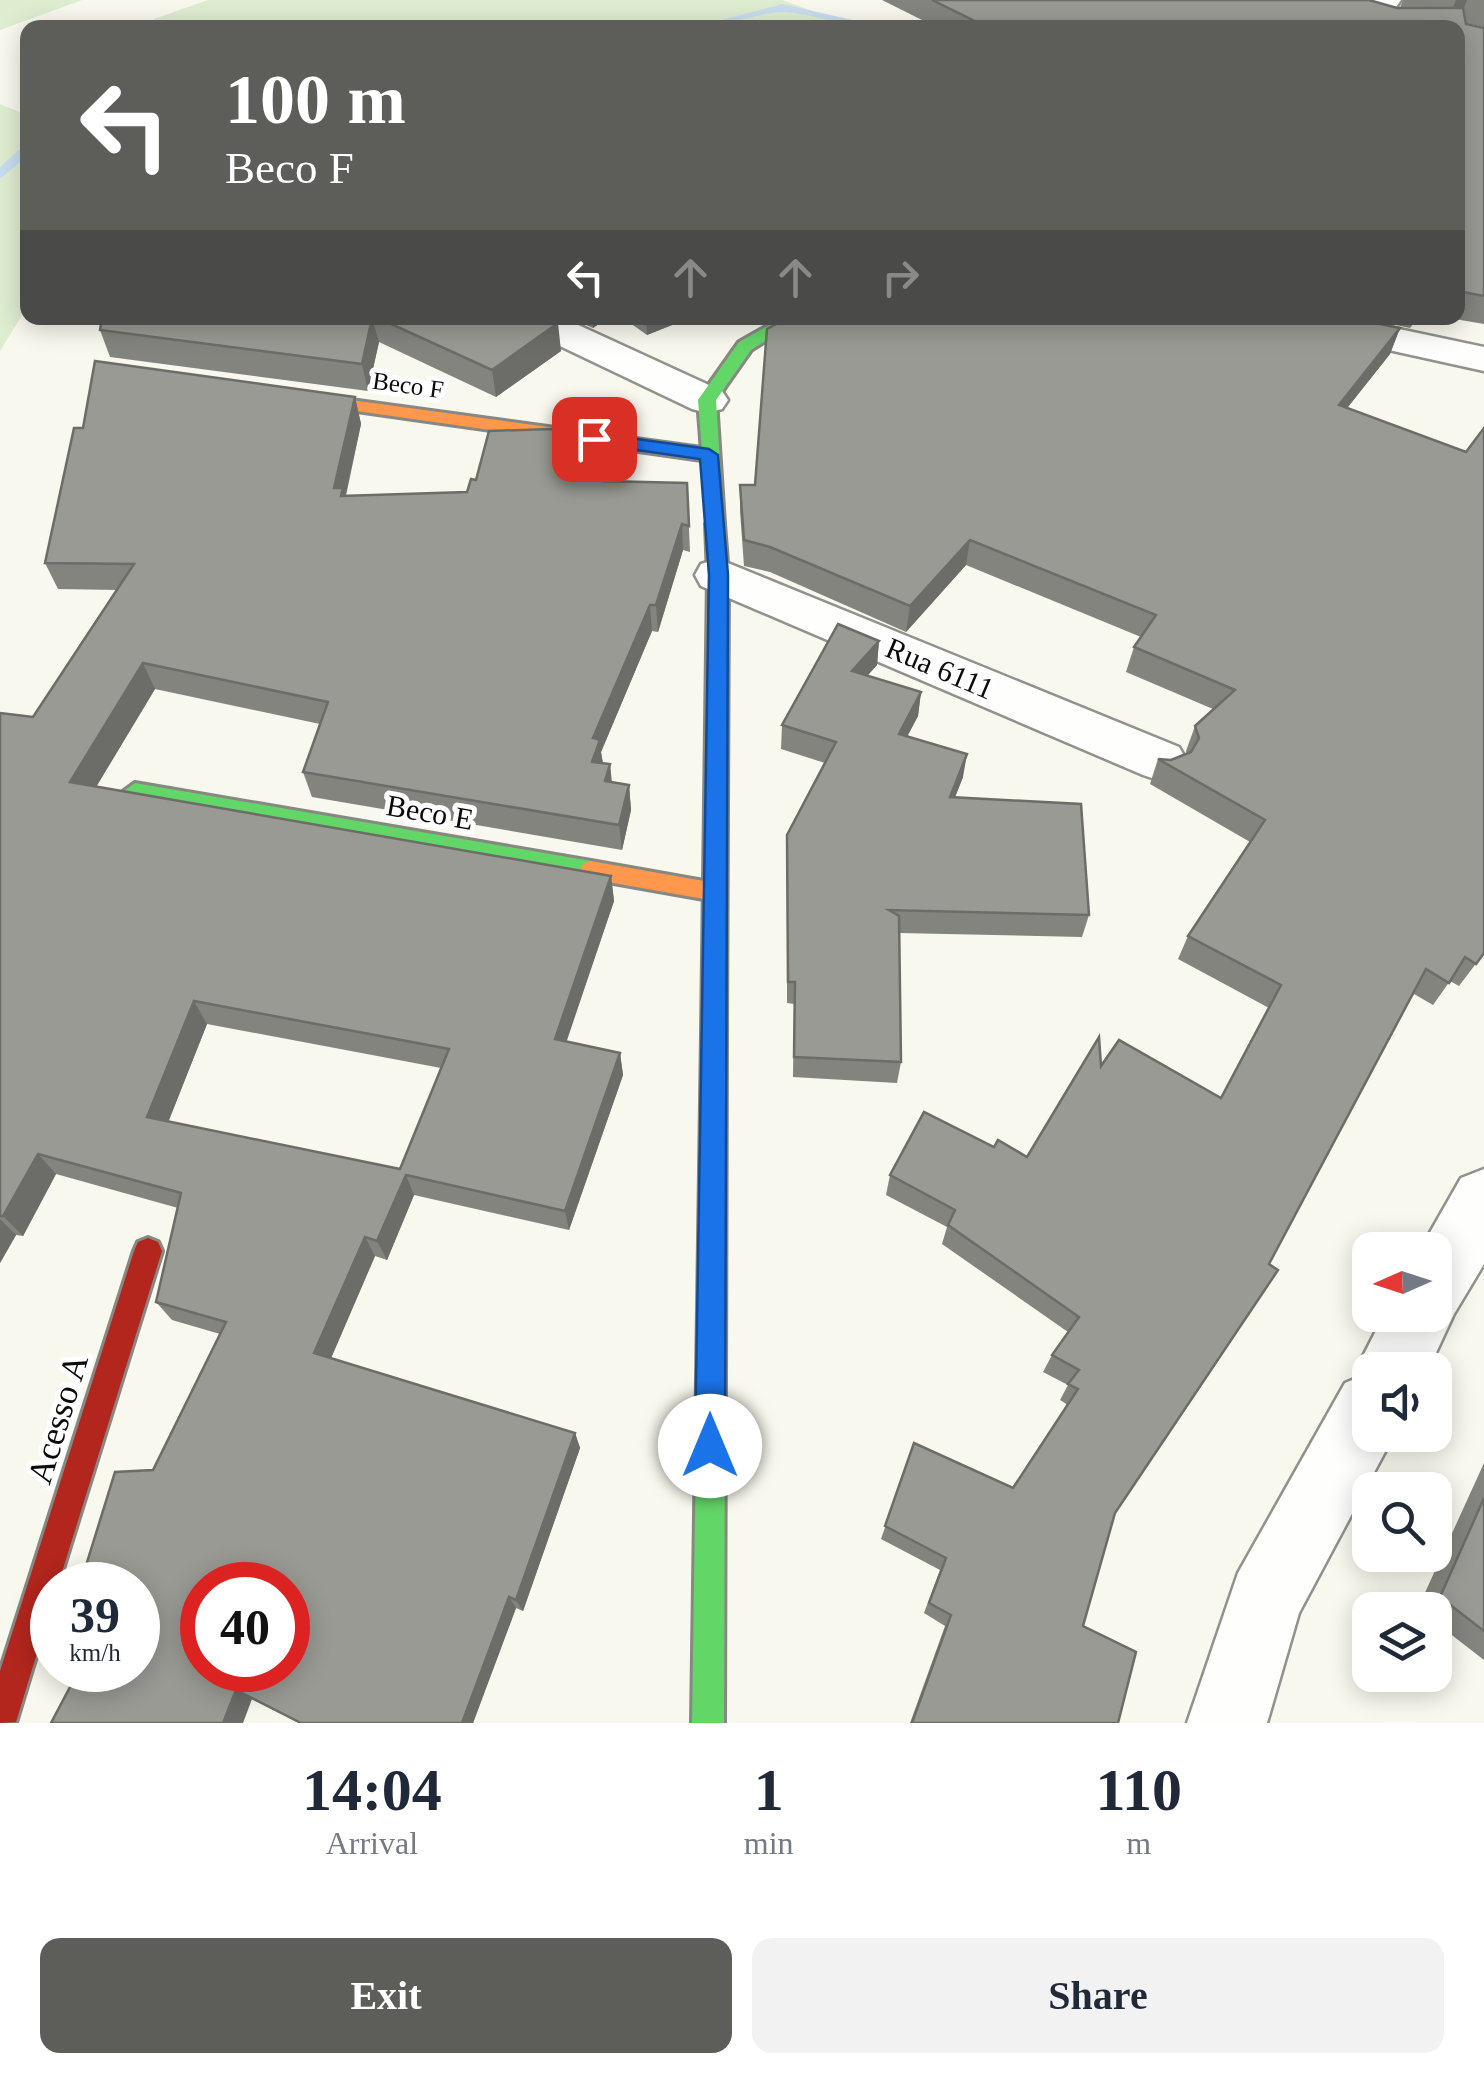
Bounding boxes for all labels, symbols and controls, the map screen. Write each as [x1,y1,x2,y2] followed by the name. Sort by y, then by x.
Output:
[60,60,190,190] icon: left
[225,61,406,138] text: 100 m
[225,143,354,193] text: Beco F
[558,250,613,305] icon: left
[663,250,718,305] icon: ahead
[768,250,823,305] icon: ahead
[873,250,928,305] icon: right
[371,367,445,403] street label: Beco F
[552,397,637,482] pin
[567,412,622,467] icon: arrive
[881,631,999,705] street label: Rua 6111
[384,788,476,836] street label: Beco E
[1352,1232,1452,1332] north arrow
[1352,1232,1452,1692] map controls
[20,1349,96,1488] street label: Acesso A
[1352,1352,1452,1452] button: sound
[658,1394,762,1498] position arrow
[1352,1472,1452,1572] button: search
[180,1562,310,1692] speed limit sign: 40
[70,1587,120,1643] text: 39
[1352,1592,1452,1692] button: layers
[69,1639,121,1666] text: km/h
[302,1757,442,1823] text: 14:04
[754,1757,784,1823] text: 1
[1095,1757,1182,1823] text: 110
[326,1825,418,1861] text: Arrival
[744,1825,794,1861] text: min
[1126,1825,1151,1861] text: m
[40,1938,732,2053] button: Exit
[752,1938,1444,2053] button: Share

